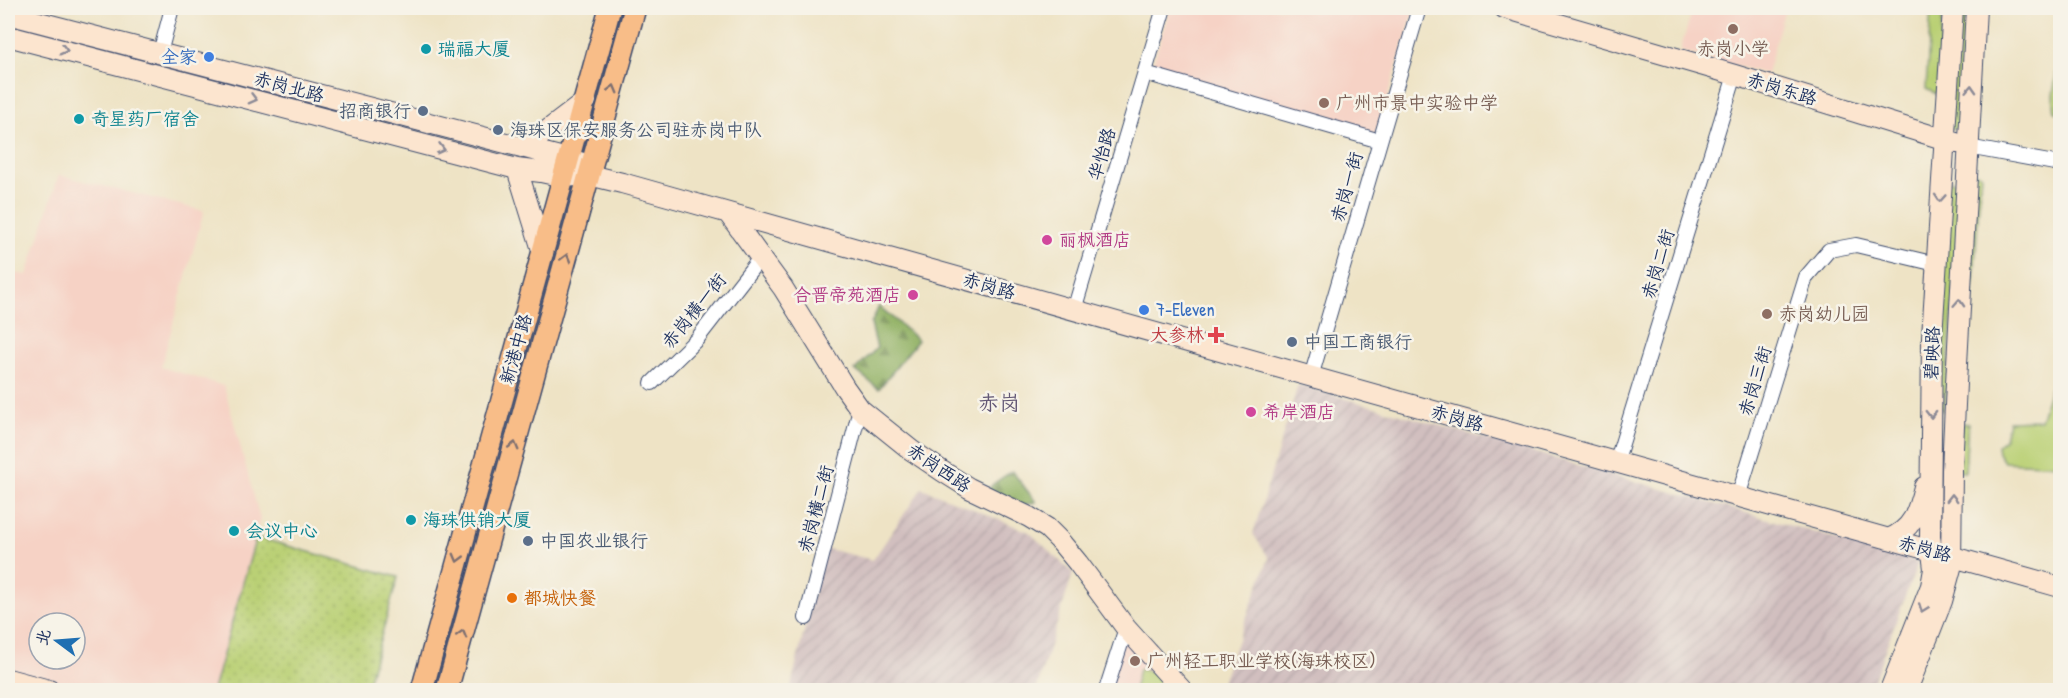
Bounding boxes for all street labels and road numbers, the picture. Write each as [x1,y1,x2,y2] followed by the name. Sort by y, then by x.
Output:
[251,65,327,108] street label: 赤岗北路
[1744,66,1820,111] street label: 赤岗东路
[1082,124,1121,183] street label: 华怡路
[1325,149,1368,225] street label: 赤岗一街
[1635,226,1680,302] street label: 赤岗二街
[960,266,1019,305] street label: 赤岗路
[656,268,732,354] street label: 赤岗横一街
[494,311,537,387] street label: 新港中路
[1918,326,1945,380] street label: 碧映路
[1732,343,1777,419] street label: 赤岗三街
[1428,398,1487,437] street label: 赤岗路
[902,437,976,498] street label: 赤岗西路
[792,462,839,556] street label: 赤岗横二街
[1896,529,1954,568] street label: 赤岗路

